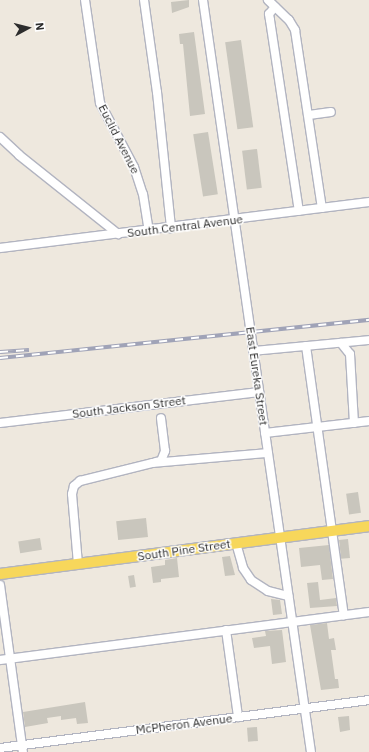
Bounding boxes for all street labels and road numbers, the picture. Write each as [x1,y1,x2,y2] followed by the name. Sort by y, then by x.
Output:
[95,102,143,176] street label: Euclid Avenue
[126,212,244,240] street label: South Central Avenue
[243,326,271,426] street label: East Eureka Street
[71,393,187,421] street label: South Jackson Street
[137,536,231,564] street label: South Pine Street
[135,711,233,737] street label: McPheron Avenue

